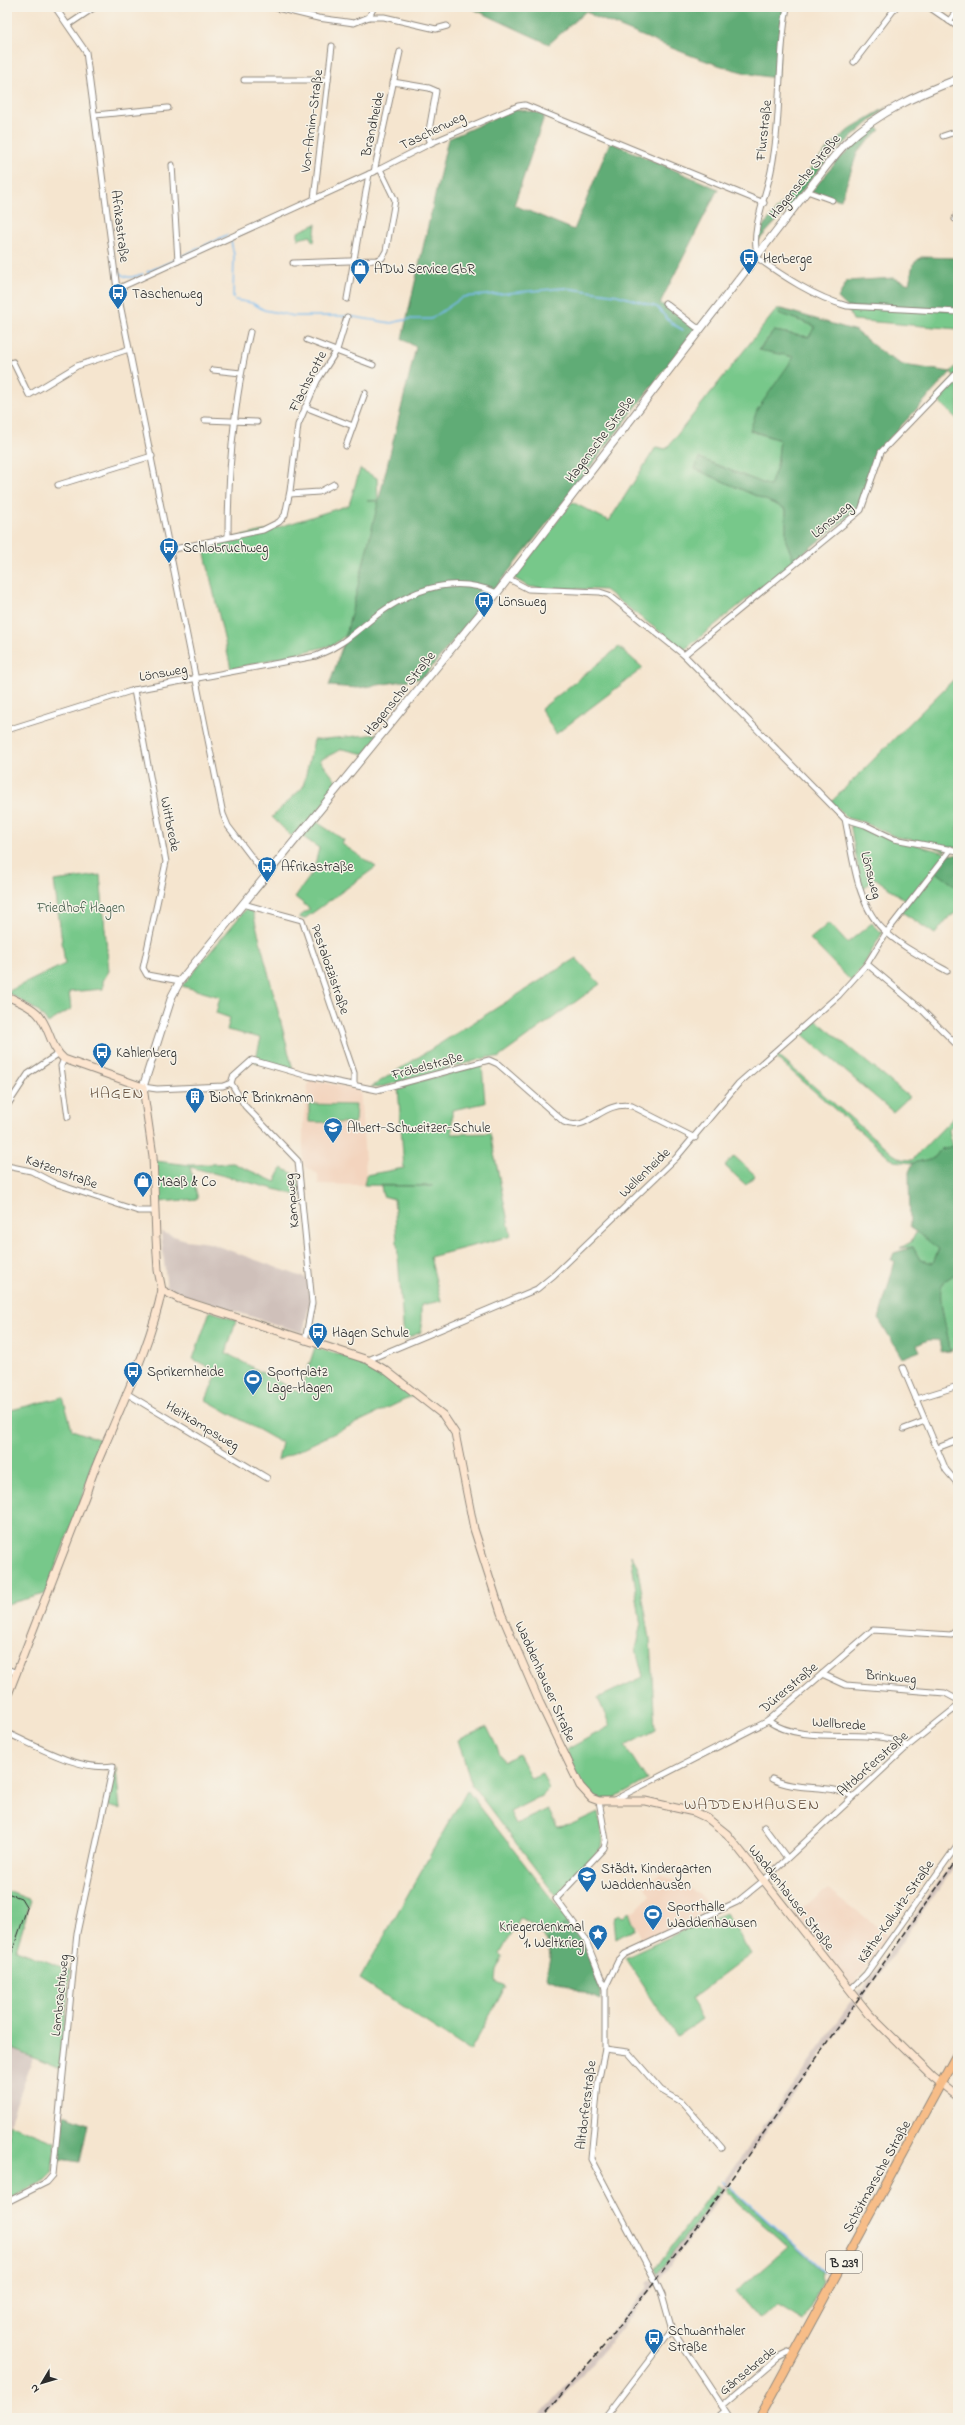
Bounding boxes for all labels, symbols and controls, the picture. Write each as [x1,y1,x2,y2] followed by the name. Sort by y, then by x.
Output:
[296,68,329,175] street label: Von-Arnim-Straße
[356,89,391,160] street label: Brandheide
[751,98,778,163] street label: Flurstraße
[396,106,469,157] street label: Taschenweg
[764,129,847,225] street label: Hagensche Straße
[105,189,134,264] street label: Afrikastraße
[738,247,760,275] bus stop icon: Herberge
[763,249,813,271] place label: Herberge
[349,257,371,285] shop icon: ADW Service GbR
[374,259,475,280] place label: ADW Service GbR
[107,282,129,310] bus stop icon: Taschenweg
[132,284,203,306] place label: Taschenweg
[283,347,333,417] street label: Flachsrotte
[560,391,641,488] street label: Hagensche Straße
[807,496,858,545] street label: Lönsweg
[158,536,180,564] bus stop icon: Schlobruchweg
[183,538,268,560] place label: Schlobruchweg
[473,590,495,618] bus stop icon: Lönsweg
[498,592,546,614] place label: Lönsweg
[359,646,442,742] street label: Hagensche Straße
[138,659,189,689] street label: Lönsweg
[154,795,185,854] street label: Wittbrede
[853,849,887,902] street label: Lönsweg
[256,855,278,883] bus stop icon: Afrikastraße
[281,857,354,878] place label: Afrikastraße
[36,898,125,920] park label: Friedhof Hagen
[304,922,355,1018] street label: Pestalozzistraße
[91,1041,113,1069] bus stop icon: Kahlenberg
[116,1043,177,1065] place label: Kahlenberg
[389,1047,466,1086] street label: Fröbelstraße
[90,1082,144,1106] district label: HAGEN
[184,1086,206,1114] building icon: Biohof Brinkmann
[208,1088,313,1109] place label: Biohof Brinkmann
[322,1116,344,1144] school or university icon: Albert-Schweitzer-Schule
[347,1118,491,1139] place label: Albert-Schweitzer-Schule
[615,1143,676,1203] street label: Wellenheide
[22,1150,101,1195] street label: Katzenstraße
[132,1170,154,1198] shop icon: Maaß & Co
[157,1172,216,1193] place label: Maaß & Co
[279,1172,307,1229] street label: Kampweg
[307,1321,329,1349] bus stop icon: Hagen Schule
[332,1323,410,1345] place label: Hagen Schule
[122,1360,144,1388] bus stop icon: Sprikernheide
[147,1362,224,1383] place label: Sprikernheide
[267,1362,333,1400] place label: Sportplatz Lage-Hagen
[242,1368,264,1396] sports icon: Sportplatz Lage-Hagen
[161,1396,243,1457] street label: Heitkampsweg
[509,1618,581,1746] street label: Waddenhauser Straße
[754,1657,823,1720] street label: Dürerstraße
[863,1665,917,1691] street label: Brinkweg
[811,1712,867,1737] street label: Wellbrede
[833,1726,914,1802] street label: Altdorferstraße
[684,1793,820,1817] district label: WADDENHAUSEN
[743,1840,840,1956] street label: Waddenhauser Straße
[853,1855,940,1968] street label: Käthe-Kollwitz-Straße
[601,1859,712,1896] place label: Städt. Kindergarten Waddenhausen
[576,1865,598,1893] school or university icon: Städt. Kindergarten Waddenhausen
[667,1897,757,1934] place label: Sporthalle Waddenhausen
[642,1903,664,1931] sports icon: Sporthalle Waddenhausen
[499,1917,584,1955] place label: Kriegerdenkmal 1. Weltkrieg
[587,1923,609,1951] place icon: Kriegerdenkmal 1. Weltkrieg
[46,1953,76,2037] street label: Lambrachtweg
[571,2059,602,2151] street label: Altdorferstraße
[838,2116,917,2237] street label: Schötmarsche Straße
[826,2251,862,2273] road number: B 239
[668,2321,746,2358] place label: Schwanthaler Straße
[643,2327,665,2355] bus stop icon: Schwanthaler Straße
[715,2341,782,2401] street label: Gänsebrede
[22,2363,62,2403] north arrow
[26,2381,44,2396] text: N

